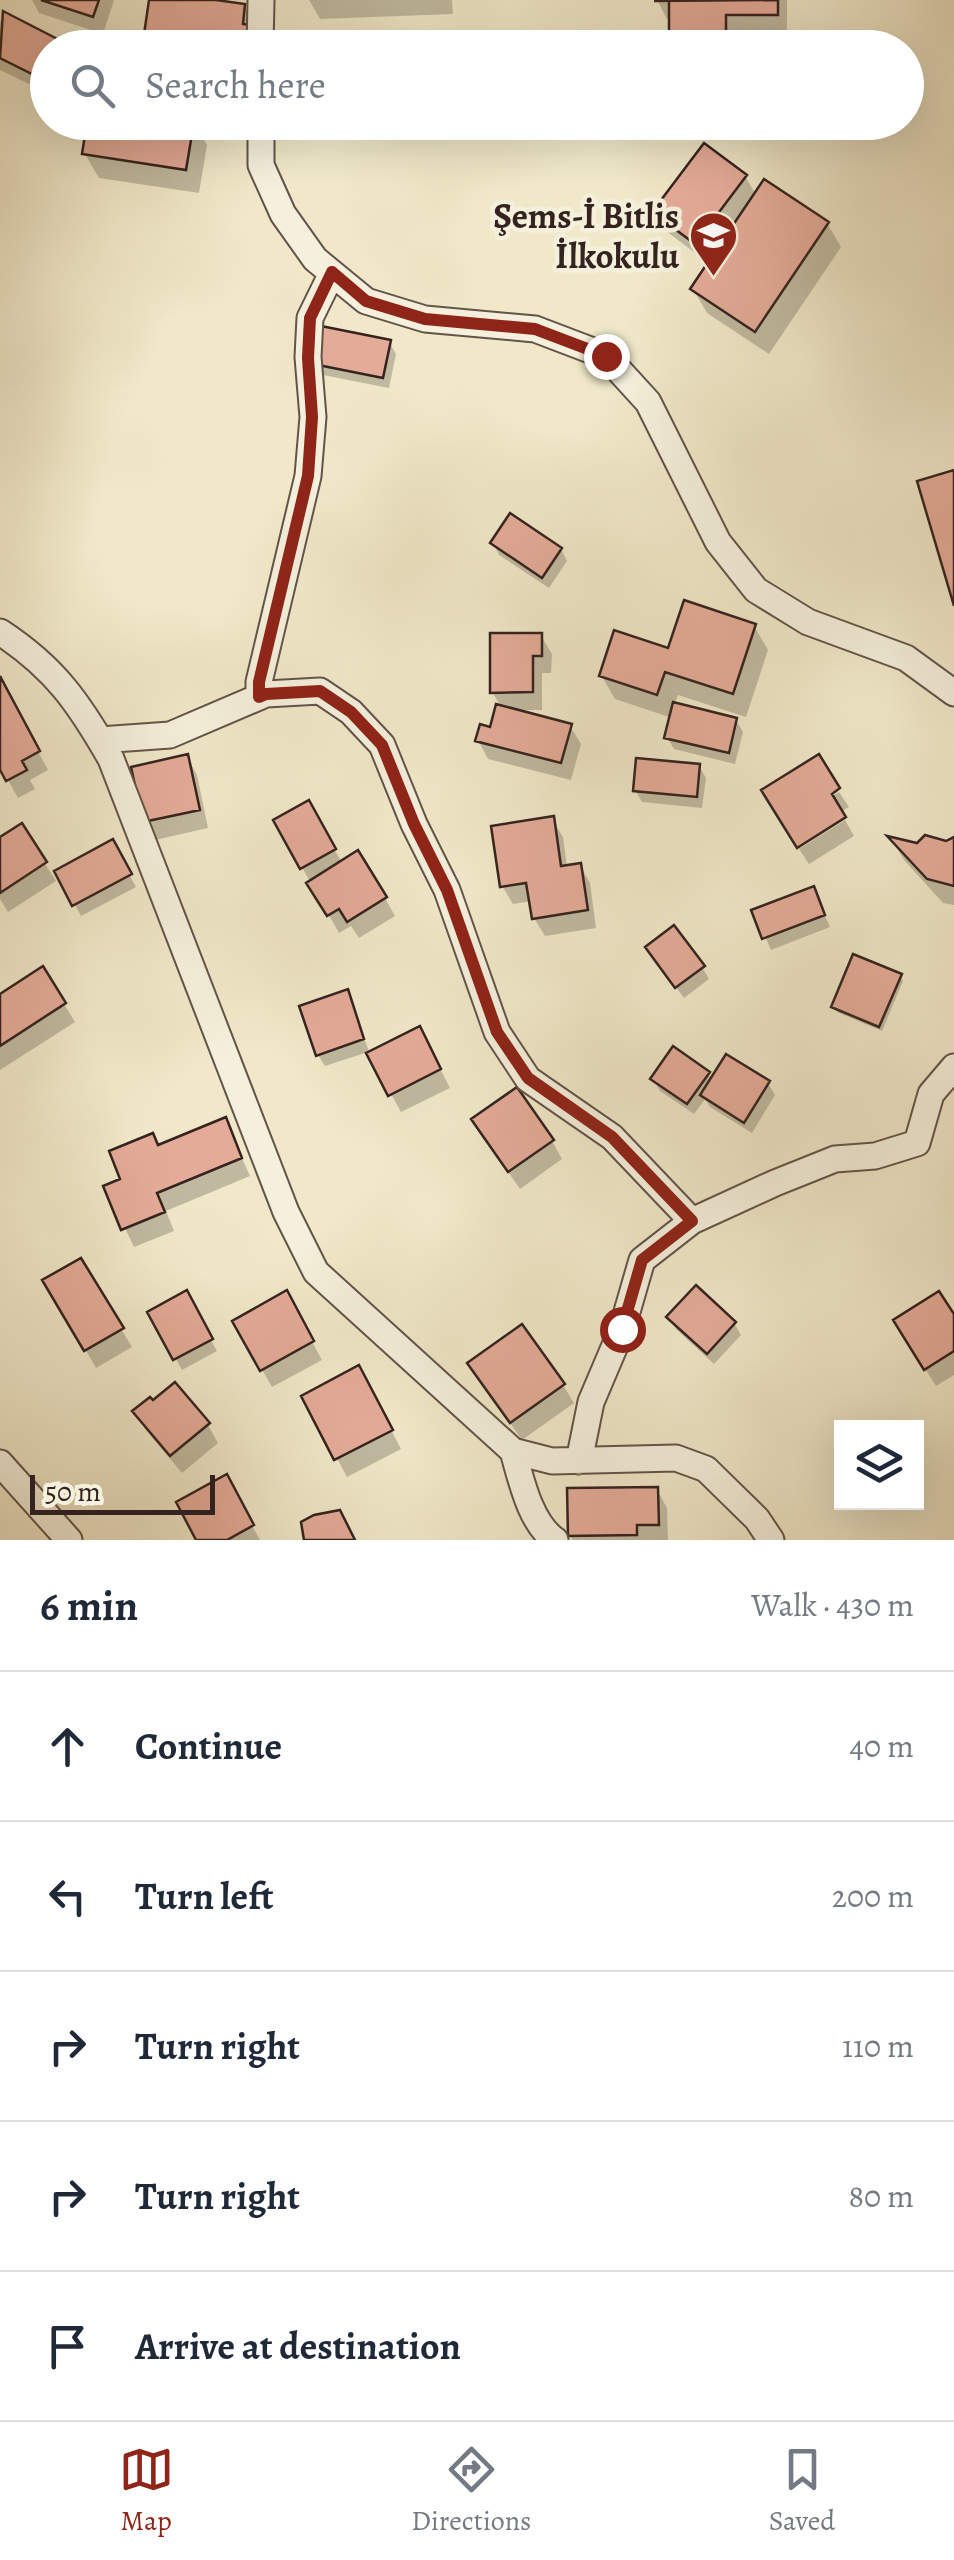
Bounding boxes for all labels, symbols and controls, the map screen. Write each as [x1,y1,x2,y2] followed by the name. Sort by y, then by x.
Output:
[30,30,924,140] search box
[65,58,120,113] icon: search
[145,59,326,111] text: Search here
[493,192,680,280] place label: Şems-İ Bitlis İlkokulu
[688,210,740,278] school or university icon: Şems-İ Bitlis İlkokulu
[584,334,630,380] route end
[600,1307,646,1353] route start
[834,1420,924,1510] map controls
[834,1420,924,1510] button: layers
[30,1470,215,1514] scale bar
[45,1473,101,1511] text: 50 m
[40,1577,138,1634] text: 6 min
[751,1583,914,1627] text: Walk · 430 m
[40,1719,95,1774] icon: ahead
[135,1720,282,1772] text: Continue
[849,1724,914,1768] text: 40 m
[40,1869,95,1924] icon: left
[135,1870,274,1922] text: Turn left
[832,1874,914,1918] text: 200 m
[40,2019,95,2074] icon: right
[135,2020,300,2072] text: Turn right
[842,2024,914,2068] text: 110 m
[40,2169,95,2224] icon: right
[135,2170,300,2222] text: Turn right
[848,2174,914,2218] text: 80 m
[40,2319,95,2374] icon: arrive
[135,2320,461,2372] text: Arrive at destination
[119,2442,174,2540] tab: Map
[411,2442,531,2540] tab: Directions
[769,2442,835,2540] tab: Saved

